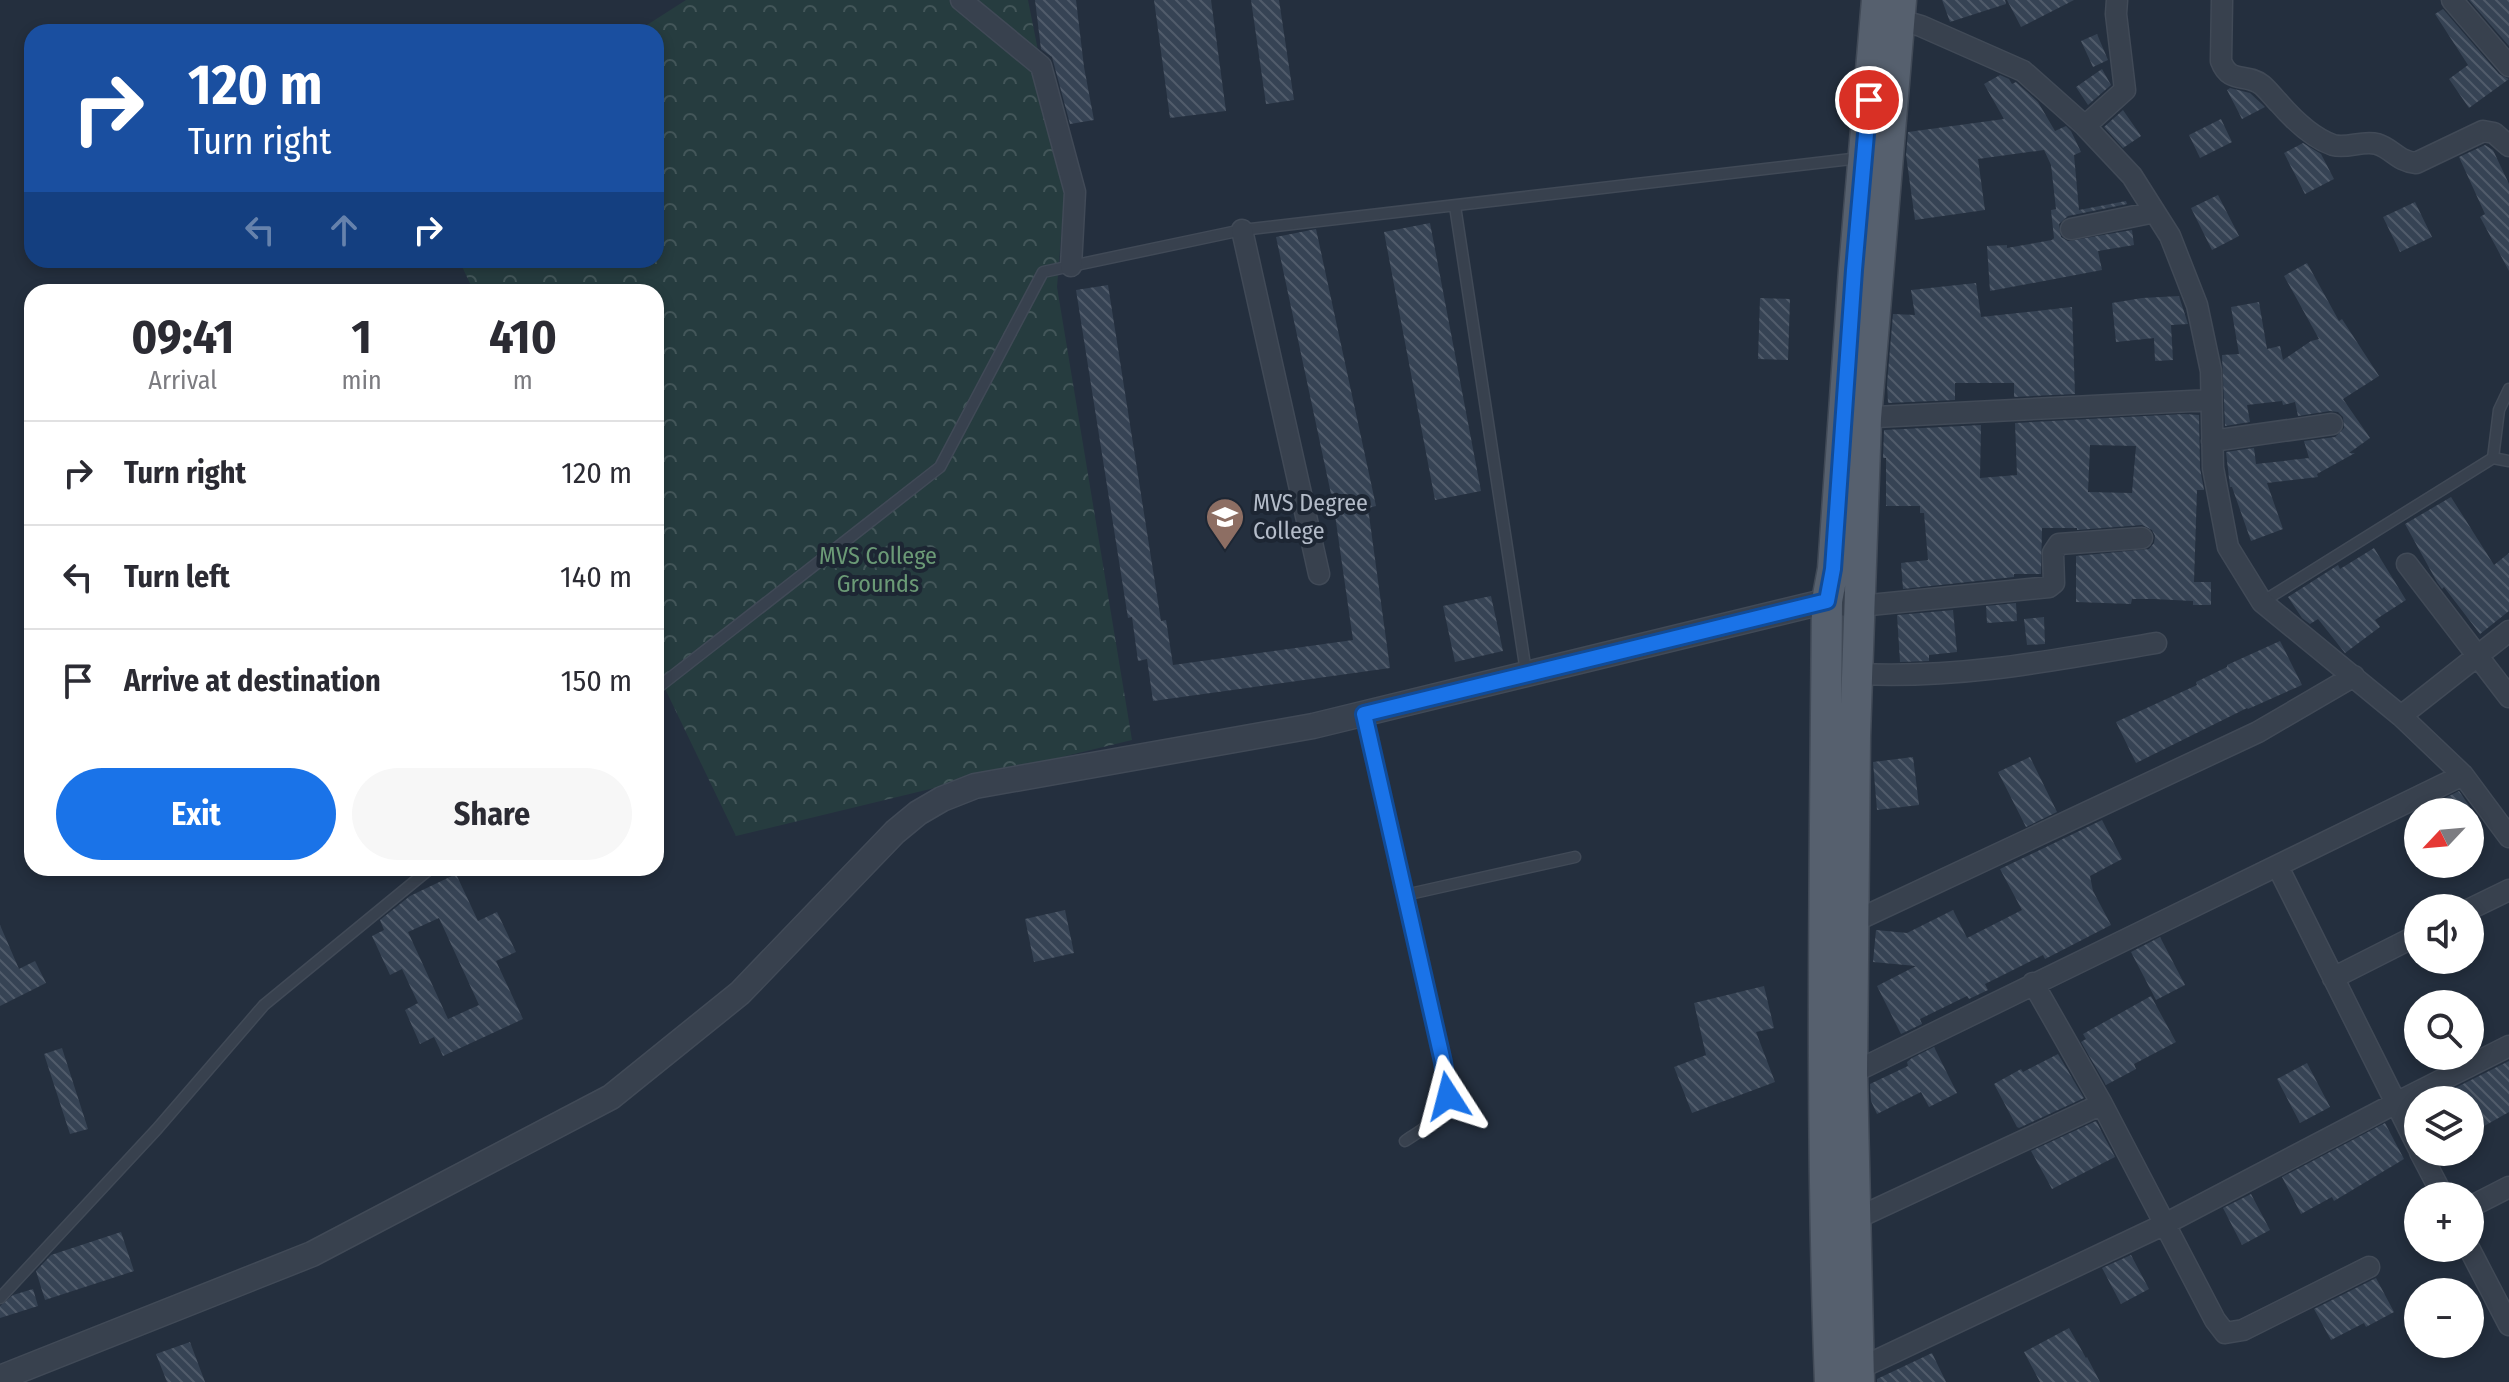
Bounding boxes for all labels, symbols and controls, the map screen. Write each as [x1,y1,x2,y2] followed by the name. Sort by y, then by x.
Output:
[188,52,323,119] text: 120 m
[56,56,160,160] icon: right
[1835,66,1903,134] pin
[1847,78,1891,122] icon: arrive
[188,120,331,164] text: Turn right
[238,208,282,252] icon: left
[322,208,366,252] icon: ahead
[406,208,450,252] icon: right
[131,308,234,366] text: 09:41
[351,308,372,366] text: 1
[489,308,557,366] text: 410
[148,365,217,396] text: Arrival
[341,365,382,396] text: min
[513,365,533,396] text: m
[56,451,100,495] icon: right
[124,455,246,491] text: Turn right
[561,455,632,491] text: 120 m
[1253,489,1368,545] place label: MVS Degree College
[1204,496,1246,551] school or university icon: MVS Degree College
[819,542,937,598] park label: MVS College Grounds
[56,555,100,599] icon: left
[124,559,230,595] text: Turn left
[560,559,632,595] text: 140 m
[56,659,100,703] icon: arrive
[124,663,381,699] text: Arrive at destination
[561,663,632,699] text: 150 m
[56,768,336,860] button: Exit
[352,768,632,860] button: Share
[2404,798,2484,878] north arrow
[2404,798,2484,1358] map controls
[2404,894,2484,974] button: sound
[2404,990,2484,1070] button: search
[1406,1054,1490,1138] position arrow
[2404,1086,2484,1166] button: layers
[2404,1182,2484,1262] button: +
[2404,1278,2484,1358] button: −

